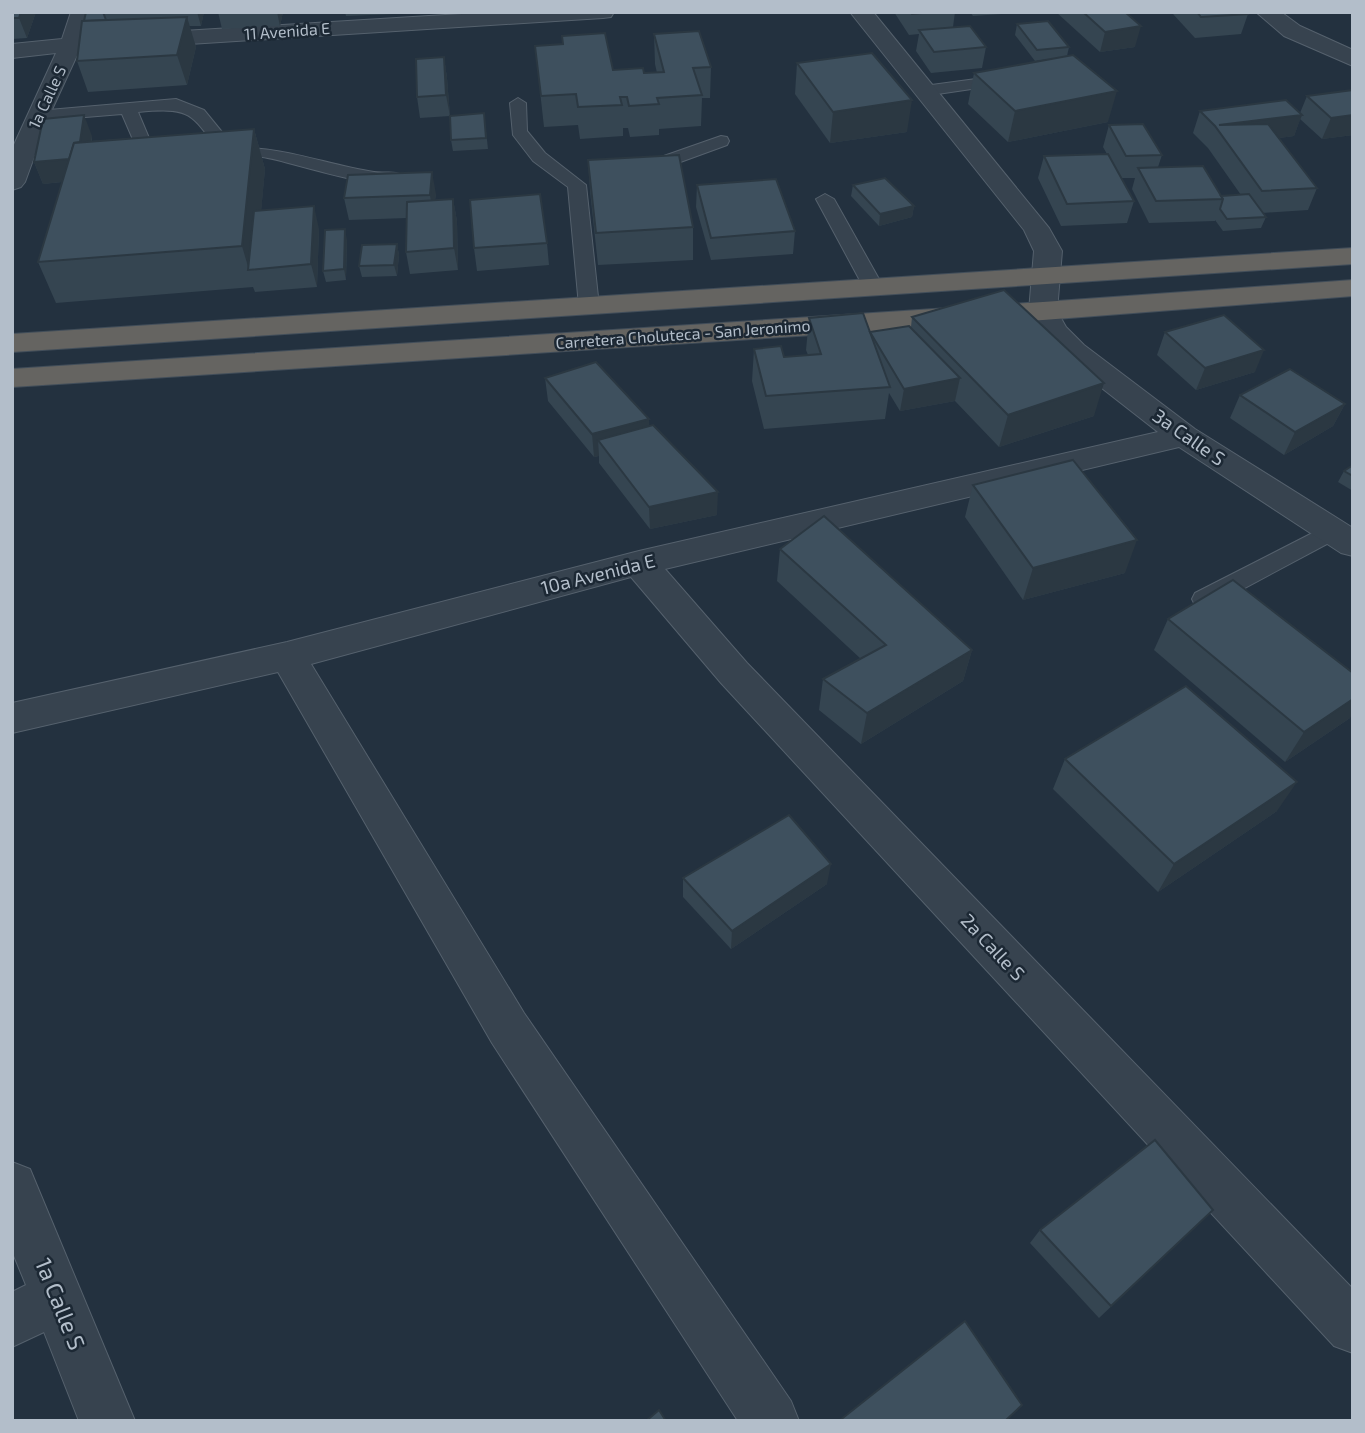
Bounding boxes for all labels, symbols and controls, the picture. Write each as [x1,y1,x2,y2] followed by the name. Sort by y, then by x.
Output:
[243,18,331,43] street label: 11 Avenida E
[24,62,69,131] street label: 1a Calle S
[555,315,811,352] street label: Carretera Choluteca - San Jeronimo
[1149,403,1230,470] street label: 3a Calle S
[538,548,657,599] street label: 10a Avenida E
[957,908,1030,985] street label: 2a Calle S
[30,1254,92,1354] street label: 1a Calle S

